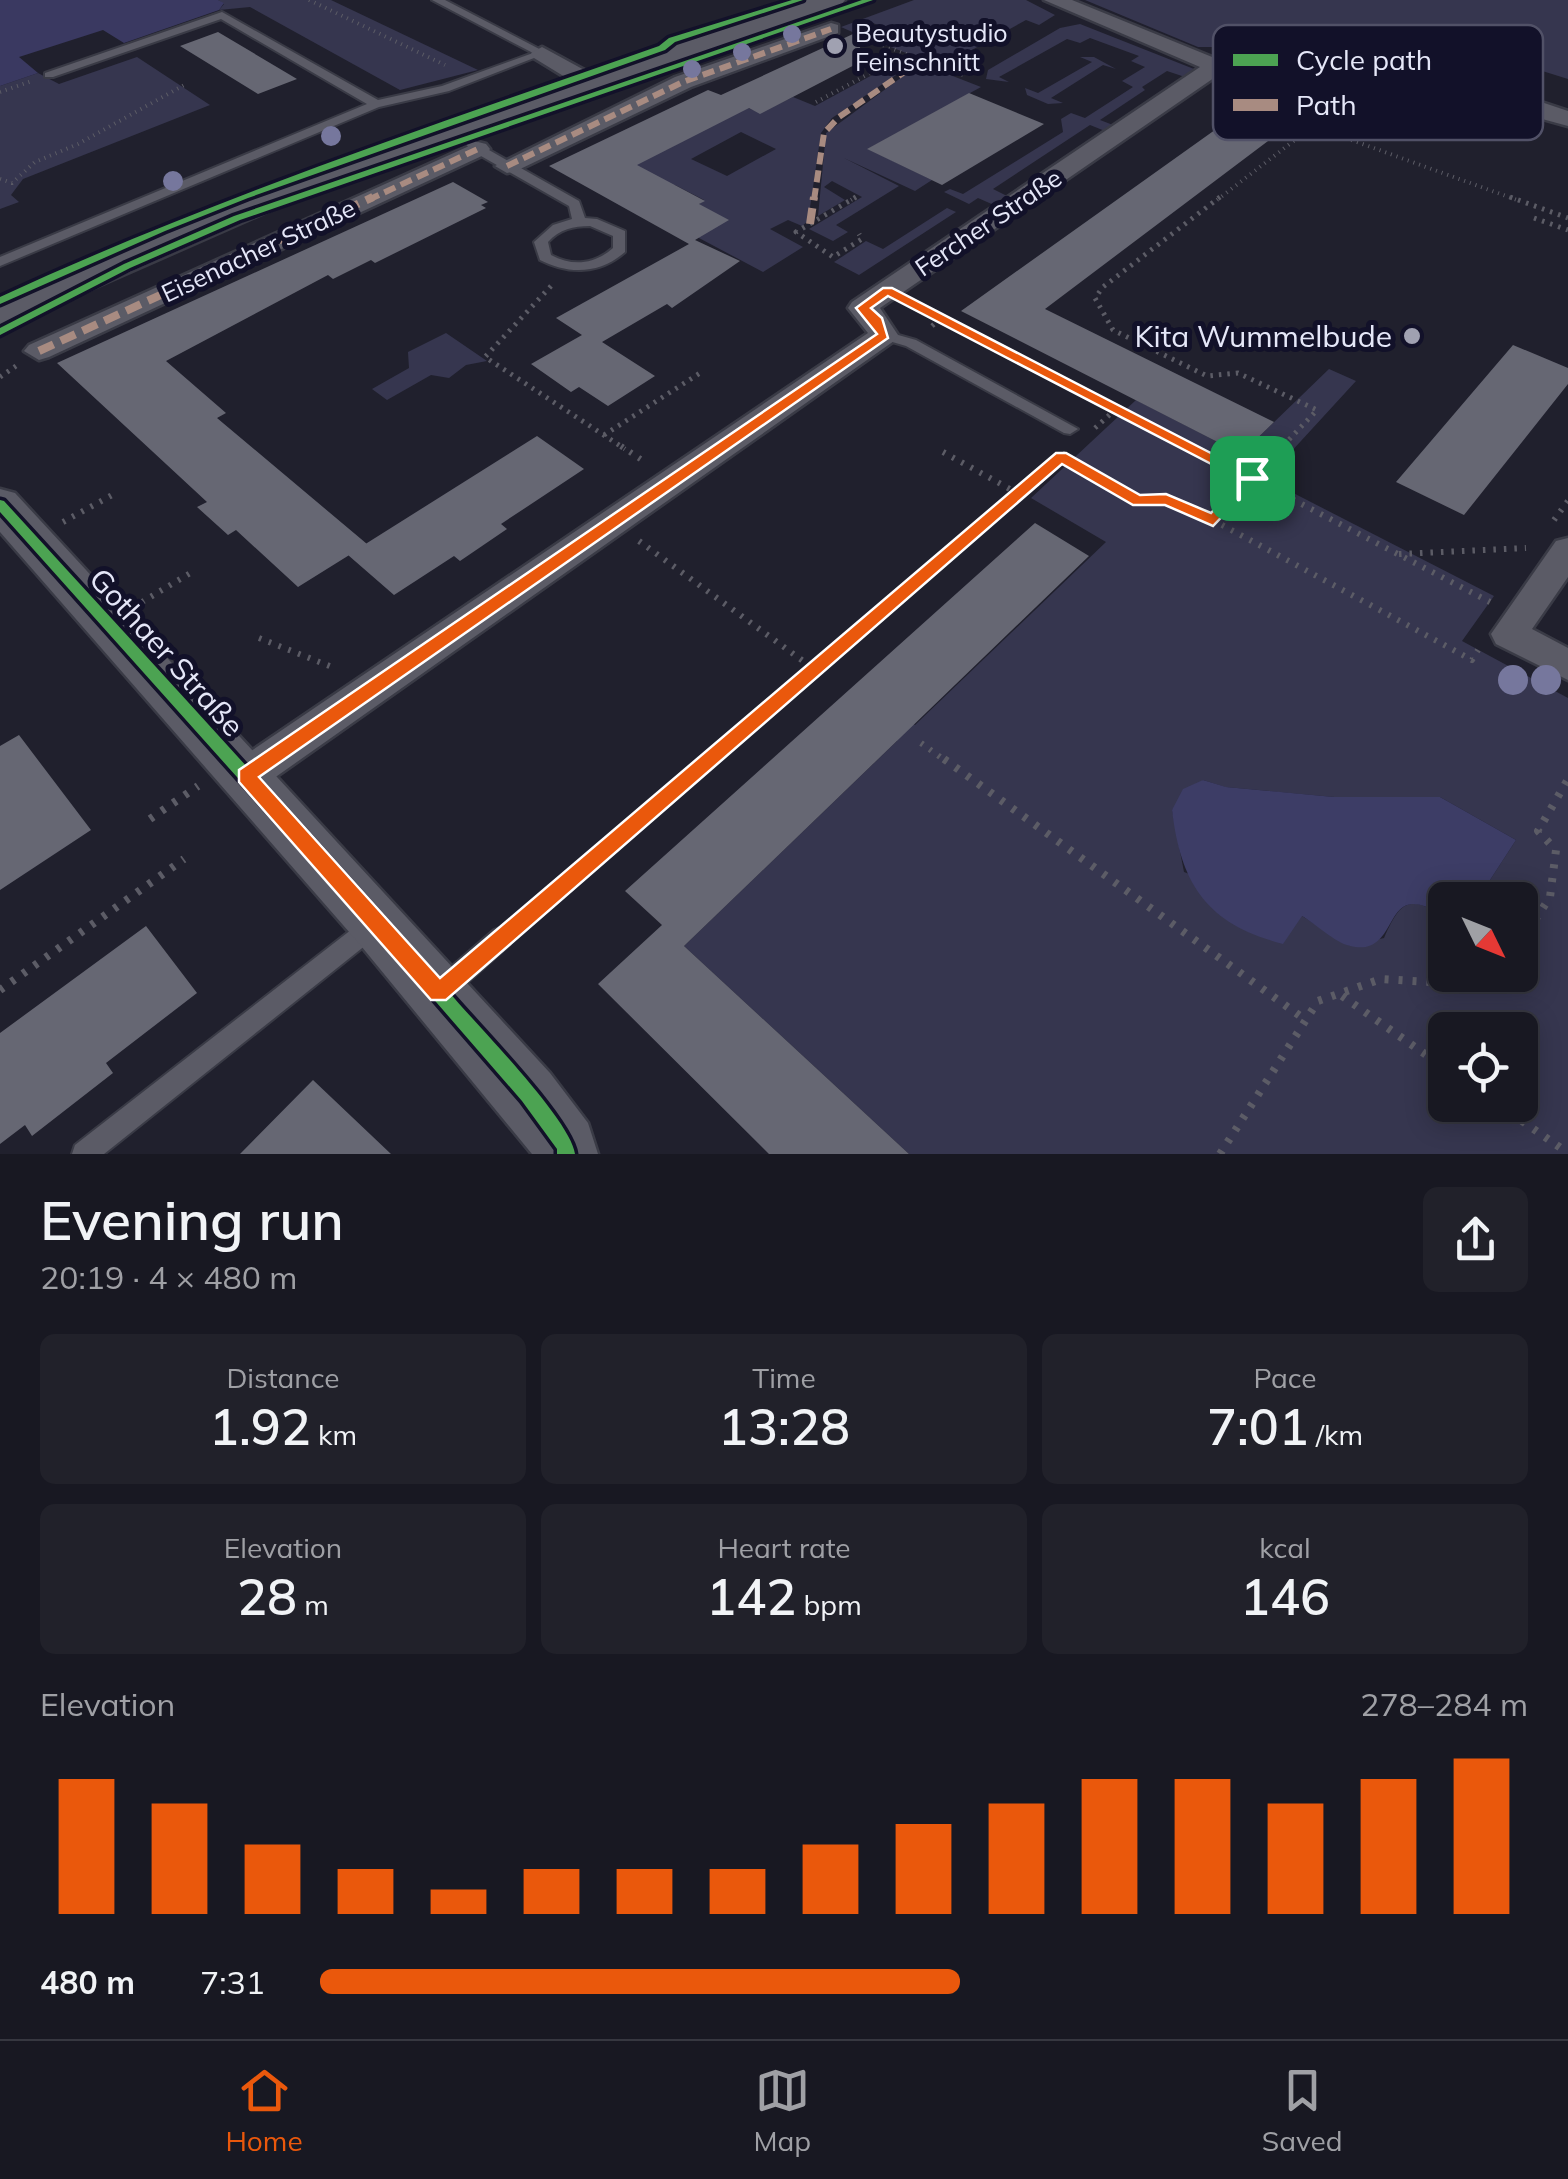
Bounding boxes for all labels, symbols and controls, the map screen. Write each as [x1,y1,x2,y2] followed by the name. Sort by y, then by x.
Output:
[855,17,1008,77] place label: Beautystudio Feinschnitt
[1213,25,1543,140] legend
[824,35,846,57] marker: Beautystudio Feinschnitt
[1296,42,1432,77] text: Cycle path
[1296,87,1357,122] text: Path
[909,162,1067,282] street label: Fercher Straße
[156,192,360,308] street label: Eisenacher Straße
[1135,317,1392,355] place label: Kita Wummelbude
[1401,325,1423,347] marker: Kita Wummelbude
[1210,436,1295,521] pin
[1225,451,1280,506] icon: arrive
[82,560,252,744] street label: Gothaer Straße
[1428,882,1538,992] north arrow
[1428,882,1538,1122] map controls
[1428,1012,1538,1122] button: locate
[40,1185,344,1254] text: Evening run
[1423,1187,1528,1292] button: share
[40,1257,297,1297] text: 20:19 · 4 × 480 m
[226,1360,340,1395] text: Distance
[752,1360,816,1395] text: Time
[1253,1360,1317,1395] text: Pace
[209,1395,311,1458] text: 1.92
[718,1395,850,1458] text: 13:28
[1207,1395,1309,1458] text: 7:01
[311,1417,357,1452] text: km
[1309,1417,1363,1452] text: /km
[224,1530,342,1565] text: Elevation
[717,1530,851,1565] text: Heart rate
[1259,1530,1311,1565] text: kcal
[237,1565,297,1628] text: 28
[706,1565,796,1628] text: 142
[1240,1565,1330,1628] text: 146
[297,1587,329,1622] text: m
[796,1587,862,1622] text: bpm
[40,1684,175,1724] text: Elevation
[1360,1684,1528,1724] text: 278–284 m
[40,1962,135,2002] text: 480 m
[200,1962,265,2002] text: 7:31
[225,2063,303,2158] tab: Home
[753,2063,811,2158] tab: Map
[1262,2063,1343,2158] tab: Saved

